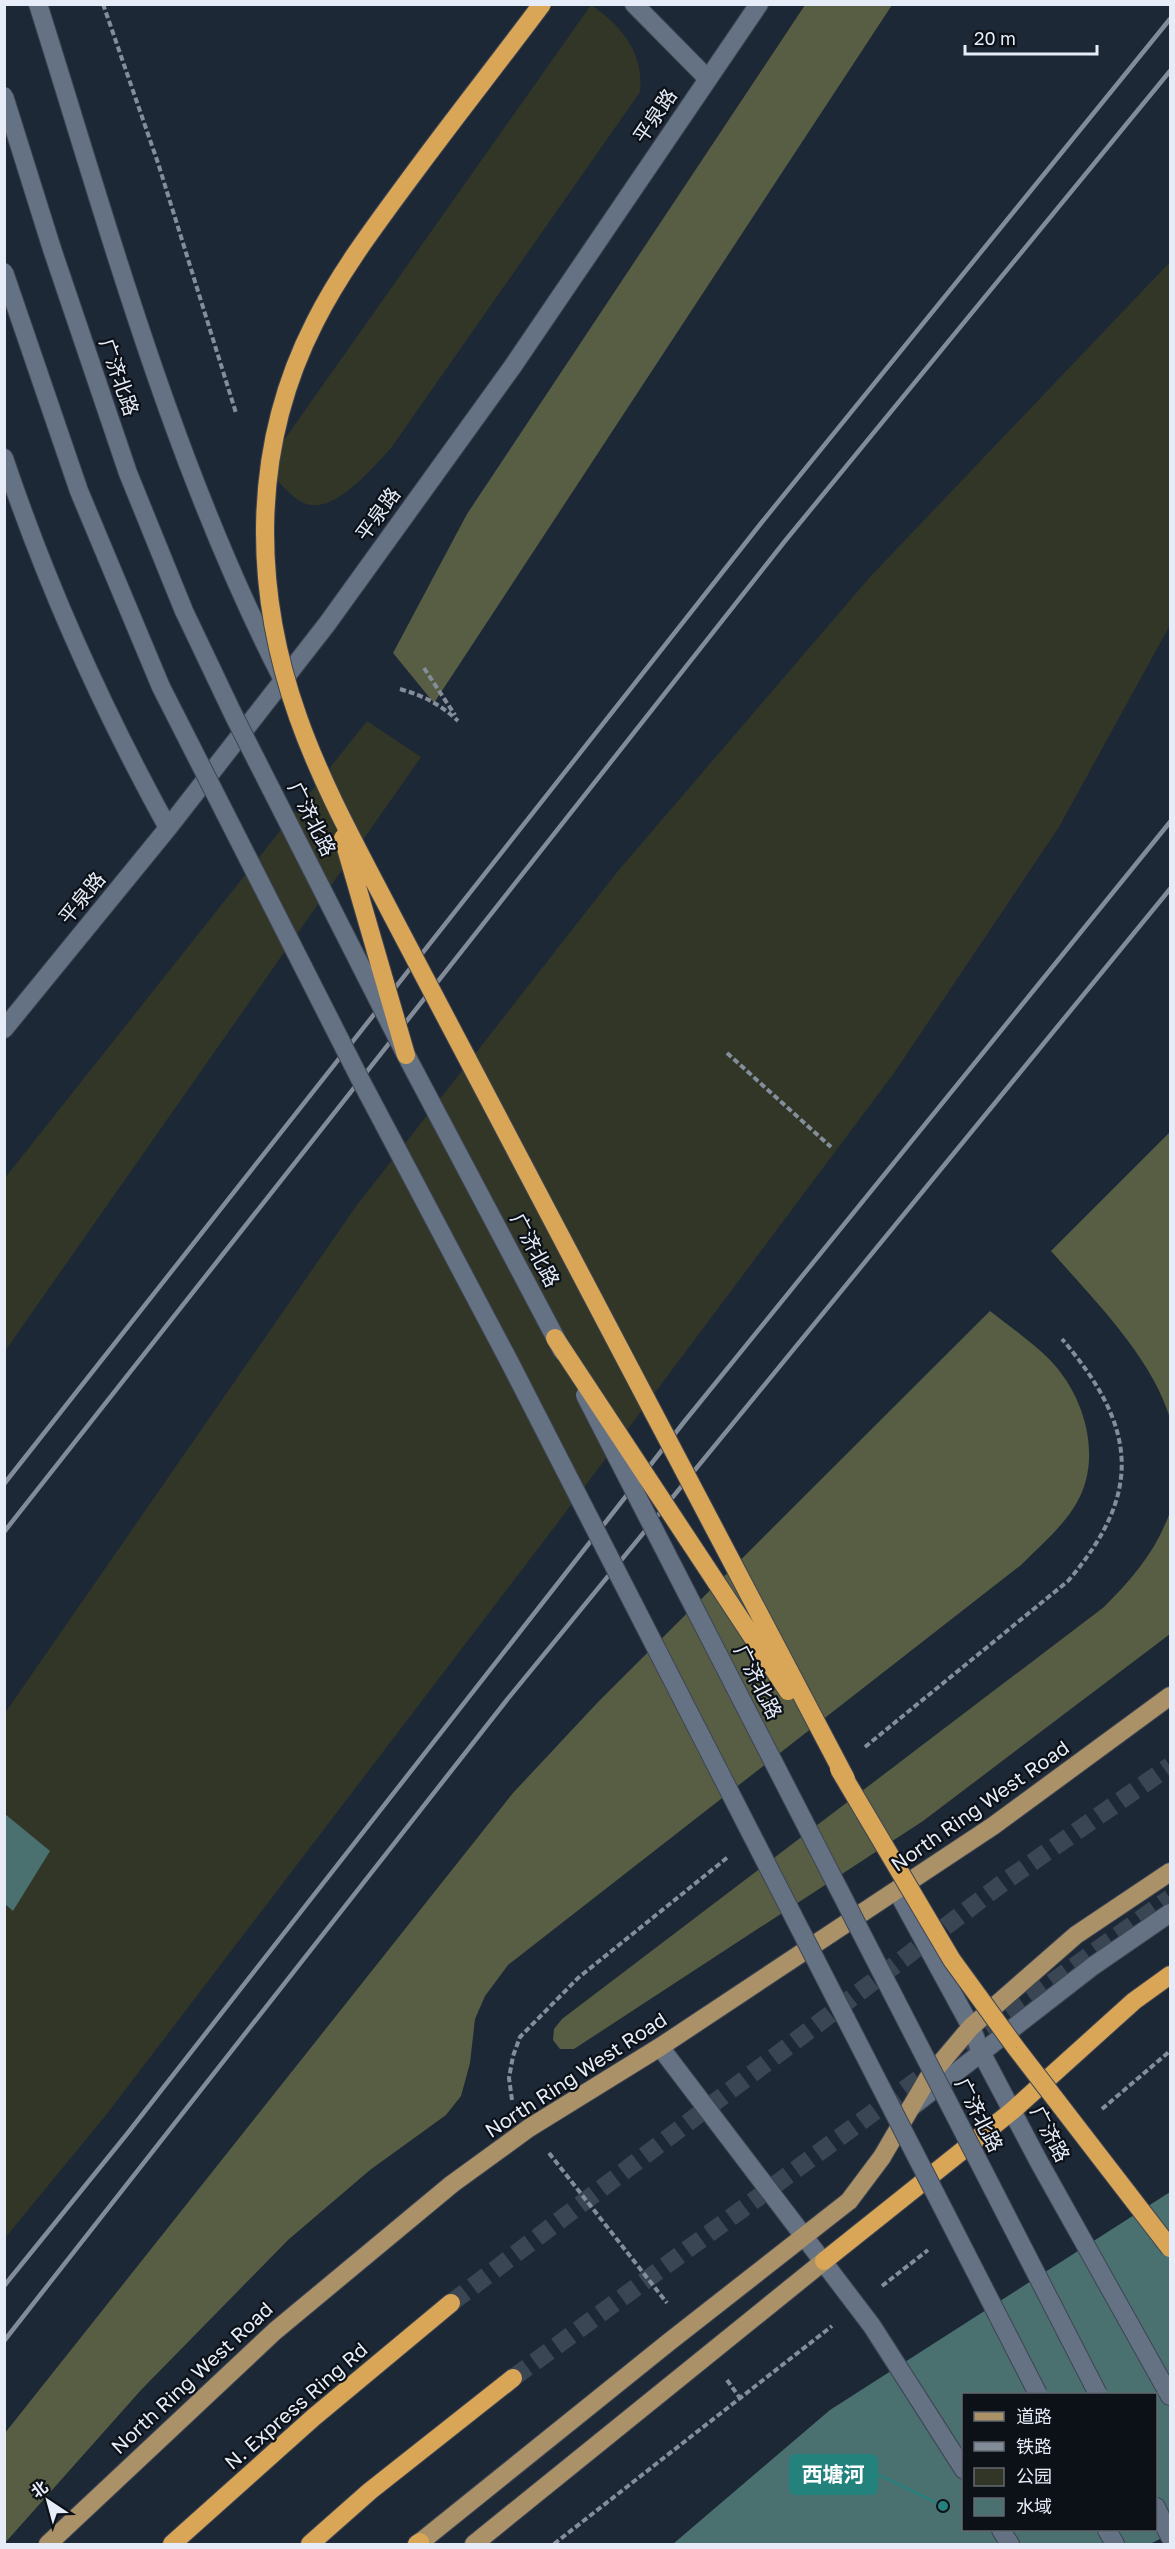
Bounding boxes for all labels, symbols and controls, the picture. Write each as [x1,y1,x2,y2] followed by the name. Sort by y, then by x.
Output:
[965,18,1097,56] scale bar
[974,27,1016,49] text: 20 m
[627,84,681,147] street label: 平泉路
[96,335,144,418] street label: 广济北路
[350,482,405,545] street label: 平泉路
[284,777,342,860] street label: 广济北路
[53,867,109,928] street label: 平泉路
[507,1209,565,1290] street label: 广济北路
[730,1640,788,1723] street label: 广济北路
[886,1735,1073,1876] street label: North Ring West Road
[480,2006,671,2142] street label: North Ring West Road
[951,2073,1009,2156] street label: 广济北路
[1026,2101,1076,2166] street label: 广济路
[106,2296,277,2458] street label: North Ring West Road
[219,2337,372,2474] street label: N. Express Ring Rd
[962,2393,1157,2531] legend
[1016,2405,1052,2427] text: 道路
[1016,2435,1052,2457] text: 铁路
[790,2455,877,2494] callout: 西塘河
[802,2461,865,2487] text: 西塘河
[1016,2465,1052,2487] text: 公园
[18,2471,78,2531] north arrow
[27,2476,52,2502] text: 北
[1016,2495,1052,2517] text: 水域

